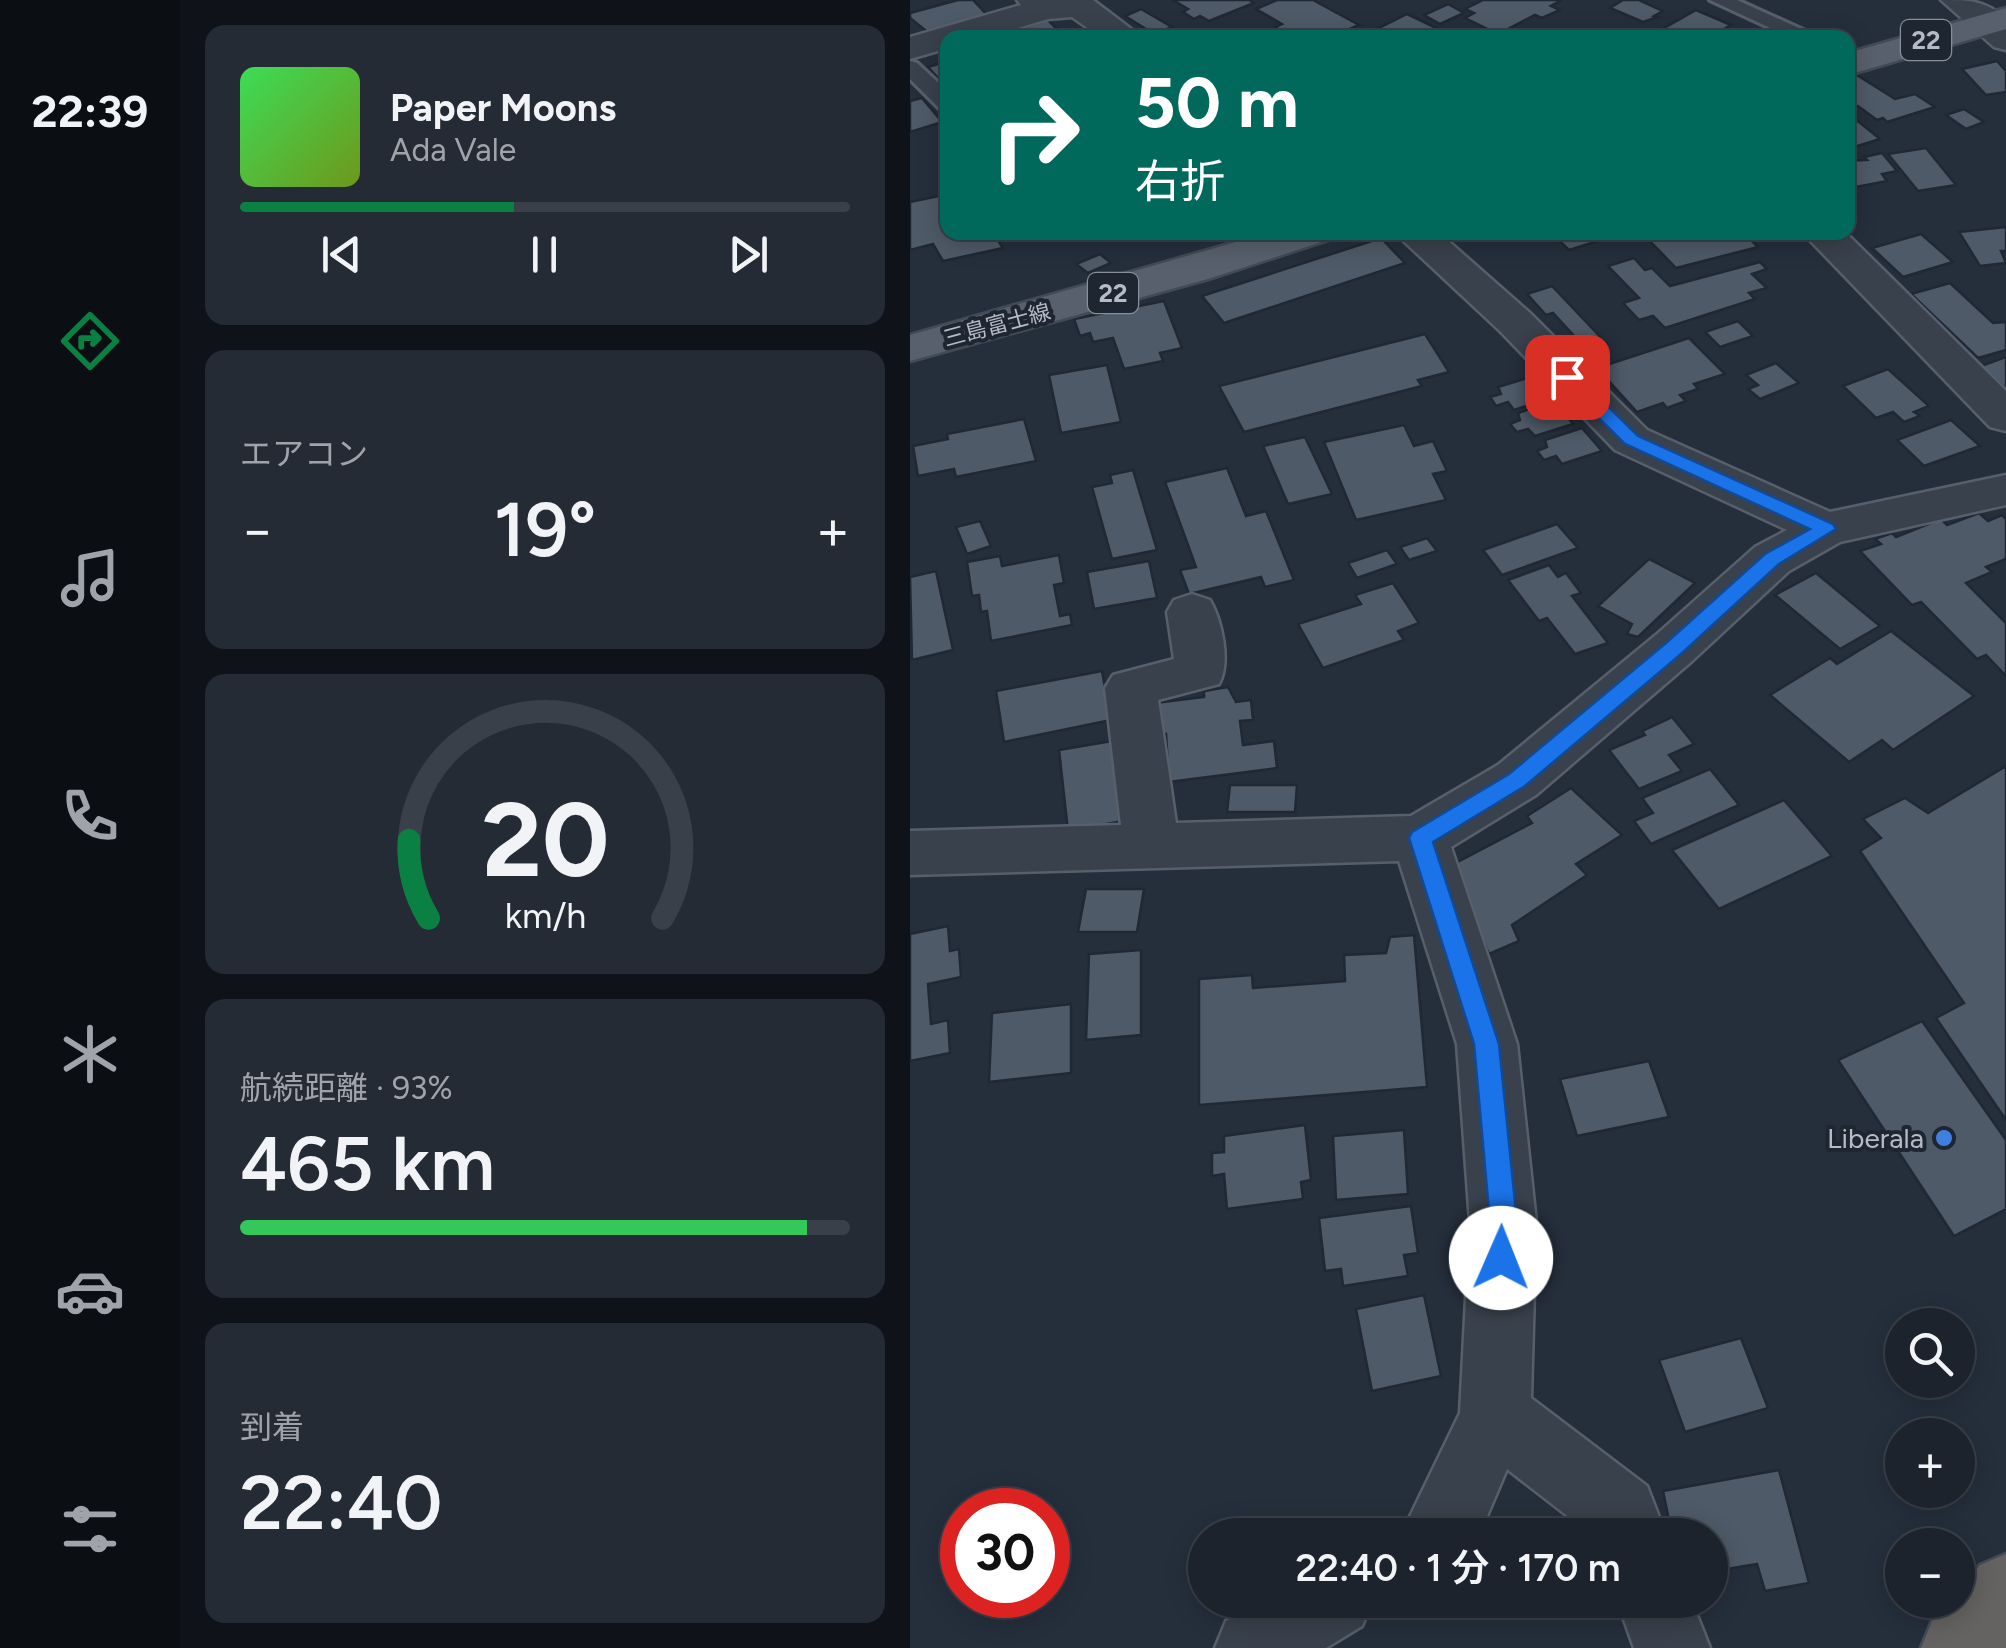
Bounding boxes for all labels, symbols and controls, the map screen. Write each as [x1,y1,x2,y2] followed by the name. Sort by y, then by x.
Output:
[1901,20,1951,60] road number: 22
[1135,60,1299,145] text: 50 m
[970,70,1100,200] icon: right
[32,84,148,138] text: 22:39
[390,85,616,131] text: Paper Moons
[390,131,516,169] text: Ada Vale
[1135,154,1225,208] text: 右折
[314,227,369,282] icon: previous
[517,227,572,282] icon: pause
[721,227,776,282] icon: next
[1088,273,1138,313] road number: 22
[940,298,1054,352] street label: 三島富士線
[55,306,125,376] icon: directions
[1525,335,1610,420] pin
[1540,350,1595,405] icon: arrive
[240,435,368,473] text: エアコン
[494,485,596,575] text: 19°
[240,497,274,563] text: −
[816,497,850,563] text: +
[55,543,125,613] icon: music
[481,777,609,902] text: 20
[55,781,125,851] icon: phone
[504,894,586,937] text: km/h
[55,1019,125,1089] icon: climate
[240,1069,453,1107] text: 航続距離 · 93%
[240,1119,495,1209] text: 465 km
[1827,1121,1924,1155] place label: Liberala
[1933,1127,1955,1149] marker: Liberala
[1449,1206,1553,1310] position arrow
[55,1256,125,1326] icon: car
[1885,1308,1975,1618] map controls
[1885,1308,1975,1398] button: search
[240,1408,304,1446] text: 到着
[1885,1418,1975,1508] button: +
[240,1458,442,1548] text: 22:40
[940,1488,1070,1618] speed limit sign: 30
[55,1494,125,1564] icon: filters
[1885,1528,1975,1618] button: −
[1295,1545,1621,1591] text: 22:40 · 1 分 · 170 m

